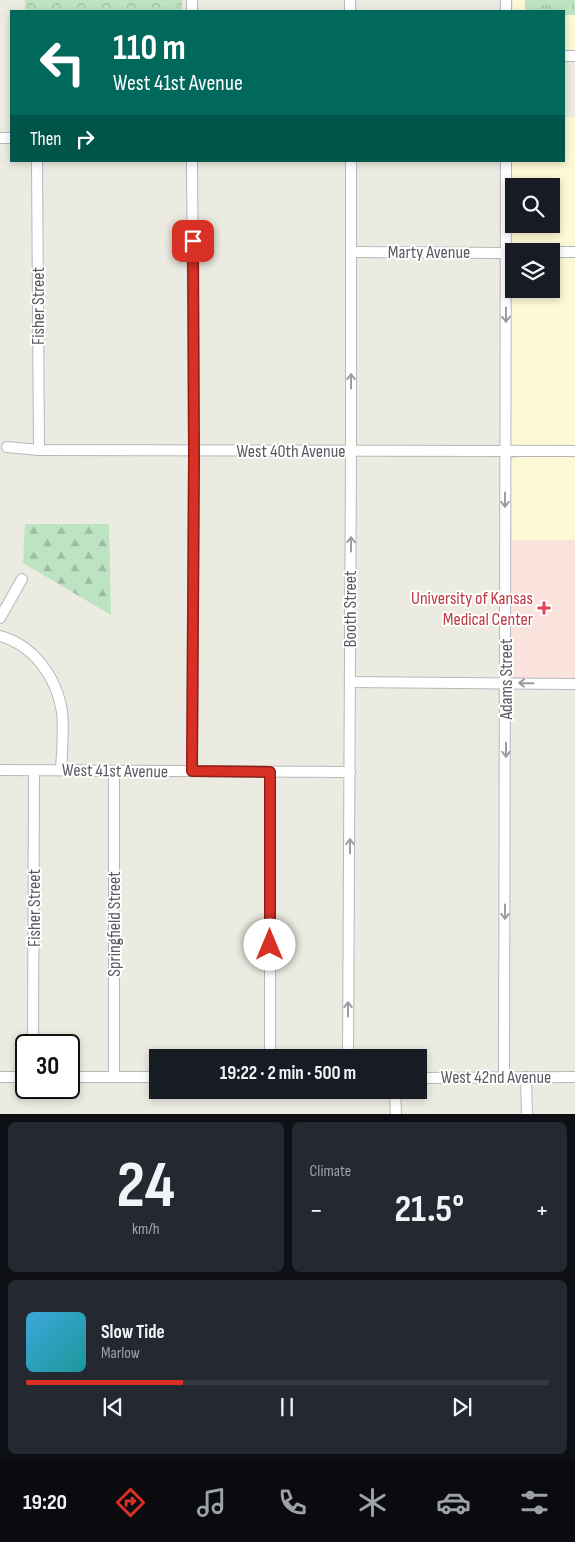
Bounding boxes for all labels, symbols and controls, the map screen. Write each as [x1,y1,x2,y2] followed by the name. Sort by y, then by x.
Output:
[113,27,186,70] text: 110 m
[30,30,95,95] icon: left
[113,70,243,97] text: West 41st Avenue
[71,125,99,153] icon: right
[30,128,61,151] text: Then
[505,178,560,298] map controls
[505,178,560,233] button: search
[172,220,214,262] pin
[179,227,207,255] icon: arrive
[388,242,470,263] street label: Marty Avenue
[505,243,560,298] button: layers
[28,267,49,345] street label: Fisher Street
[501,306,511,323] one-way arrow
[346,374,356,390] one-way arrow
[236,441,346,462] street label: West 40th Avenue
[500,492,510,508] one-way arrow
[346,536,356,552] one-way arrow
[340,570,361,648] street label: Booth Street
[411,588,533,630] place label: University of Kansas Medical Center
[537,601,551,615] marker: University of Kansas Medical Center
[496,638,517,720] street label: Adams Street
[519,678,535,688] one-way arrow
[501,742,510,758] one-way arrow
[62,760,168,782] street label: West 41st Avenue
[345,839,354,855] one-way arrow
[24,869,45,947] street label: Fisher Street
[104,871,125,977] street label: Springfield Street
[500,904,510,920] one-way arrow
[243,918,295,970] position arrow
[343,1001,353,1018] one-way arrow
[15,1034,80,1099] speed limit sign: 30
[220,1062,356,1085] text: 19:22 · 2 min · 500 m
[441,1067,551,1088] street label: West 42nd Avenue
[117,1148,175,1226] text: 24
[310,1162,351,1181] text: Climate
[394,1187,464,1232] text: 21.5°
[310,1194,323,1227] text: −
[535,1194,549,1227] text: +
[132,1220,160,1239] text: km/h
[101,1321,165,1344] text: Slow Tide
[101,1344,140,1363] text: Marlow
[99,1393,127,1421] icon: previous
[273,1393,301,1421] icon: pause
[448,1393,476,1421] icon: next
[113,1485,148,1520] icon: directions
[194,1485,229,1520] icon: music
[275,1485,310,1520] icon: phone
[355,1485,390,1520] icon: climate
[436,1485,471,1520] icon: car
[517,1485,552,1520] icon: filters
[23,1489,67,1516] text: 19:20

